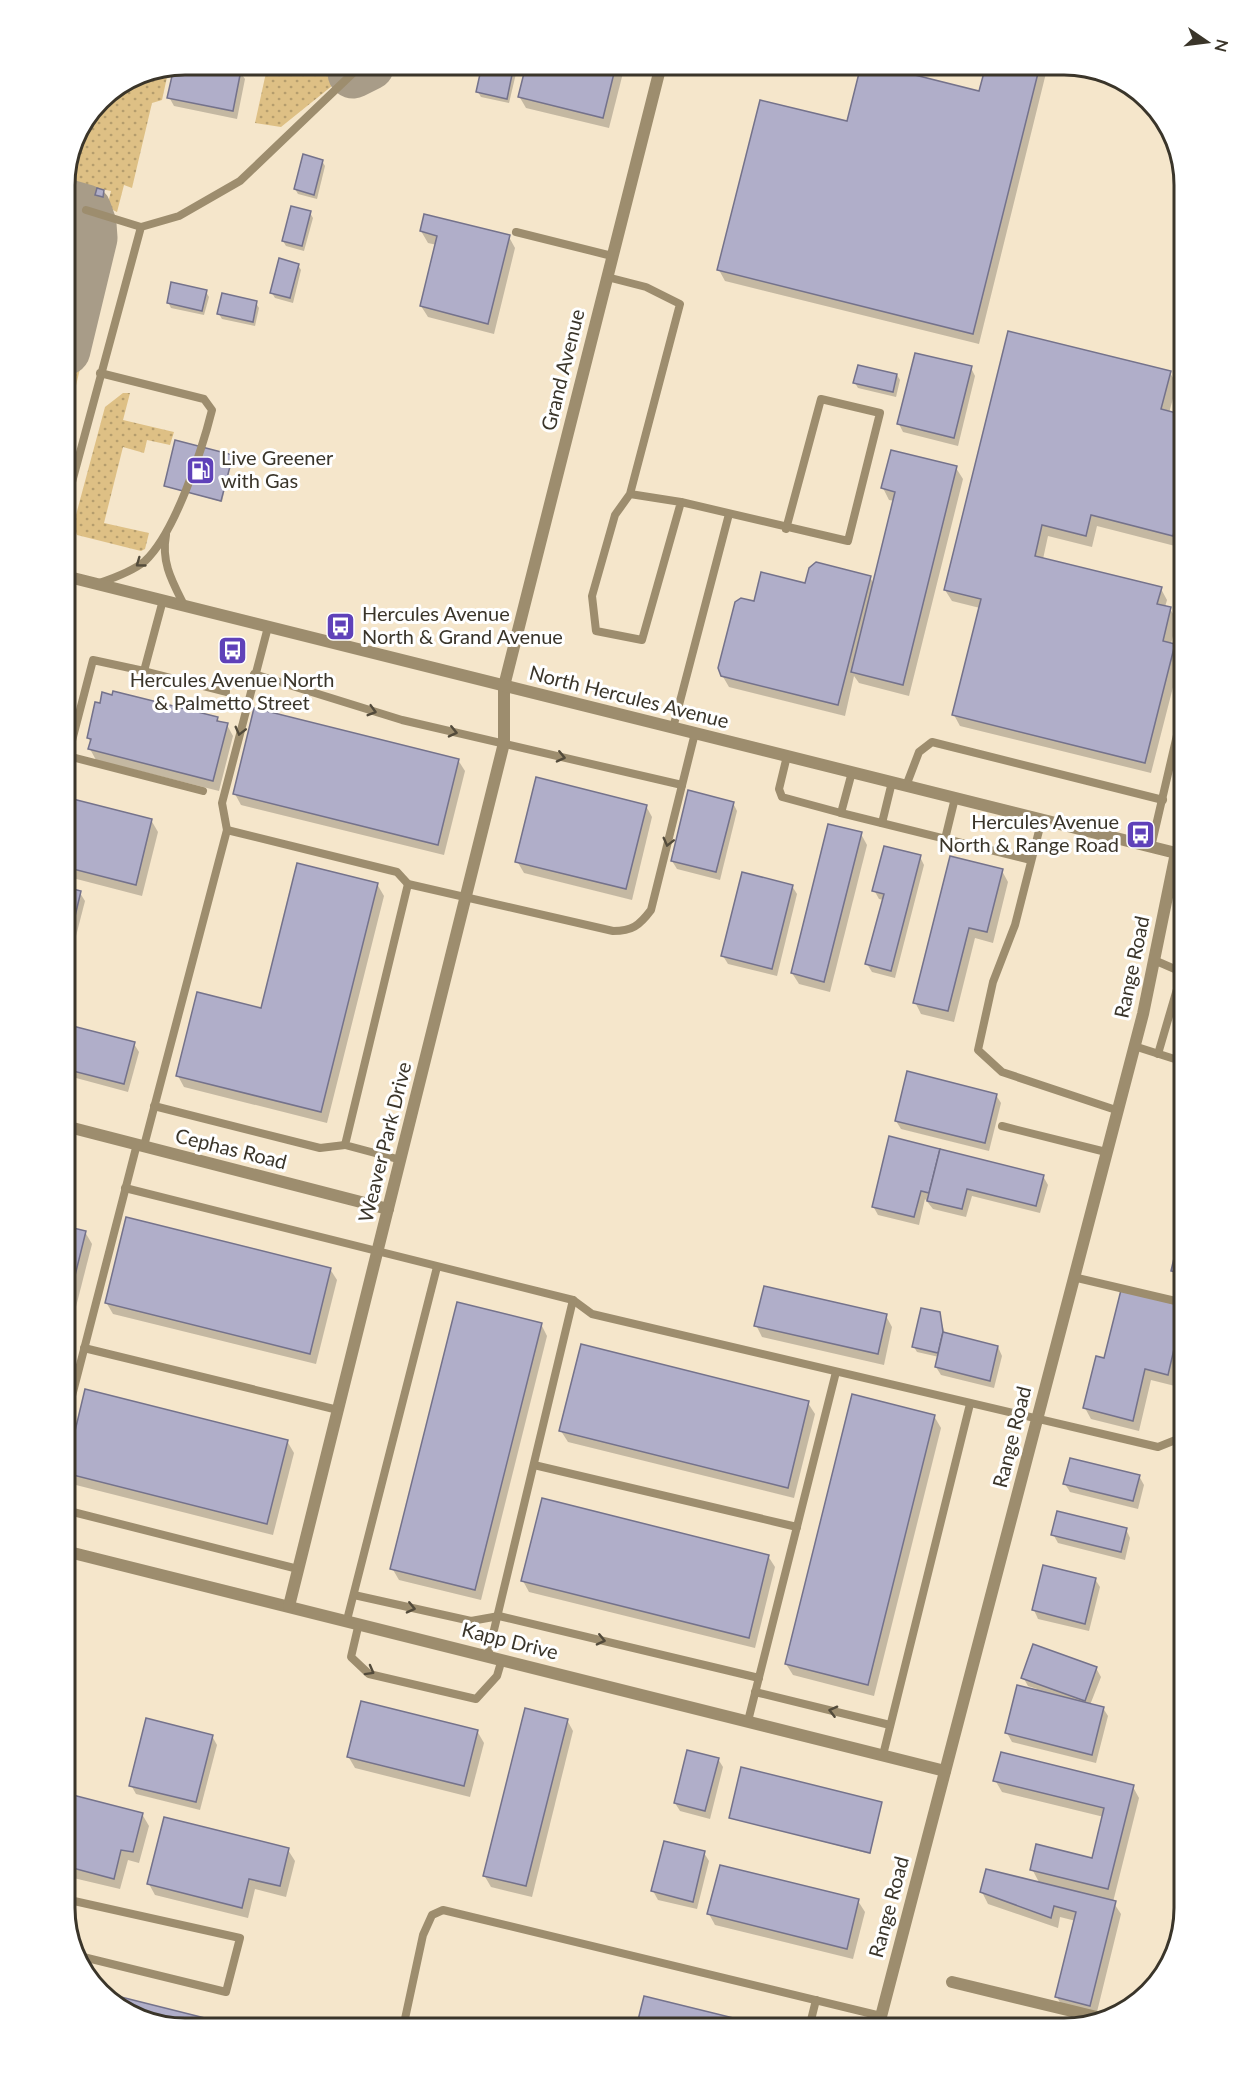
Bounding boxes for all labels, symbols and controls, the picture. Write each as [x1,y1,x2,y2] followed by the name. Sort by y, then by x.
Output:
[1177,12,1237,72] north arrow
[1211,37,1233,54] text: N
[535,306,589,433] street label: Grand Avenue
[221,445,334,492] place label: Live Greener with Gas
[184,454,216,486] fuel station icon: Live Greener with Gas
[135,556,146,567] one-way arrow
[362,601,563,648] place label: Hercules Avenue North & Grand Avenue
[325,610,357,642] bus stop icon: Hercules Avenue North & Grand Avenue
[216,634,248,666] bus stop icon: Hercules Avenue North & Palmetto Street
[527,660,731,732] street label: North Hercules Avenue
[130,667,334,714] place label: Hercules Avenue North & Palmetto Street
[366,704,376,716] one-way arrow
[448,724,458,737] one-way arrow
[235,725,247,736] one-way arrow
[556,749,566,762] one-way arrow
[939,809,1119,856] place label: Hercules Avenue North & Range Road
[1124,818,1156,850] bus stop icon: Hercules Avenue North & Range Road
[663,836,675,847] one-way arrow
[1108,914,1154,1020] street label: Range Road
[353,1059,416,1224] street label: Weaver Park Drive
[173,1123,290,1173] street label: Cephas Road
[987,1384,1035,1490] street label: Range Road
[405,1600,415,1613] one-way arrow
[460,1616,561,1664] street label: Kapp Drive
[596,1633,606,1646] one-way arrow
[364,1664,374,1675] one-way arrow
[828,1706,839,1718] one-way arrow
[863,1854,913,1960] street label: Range Road

